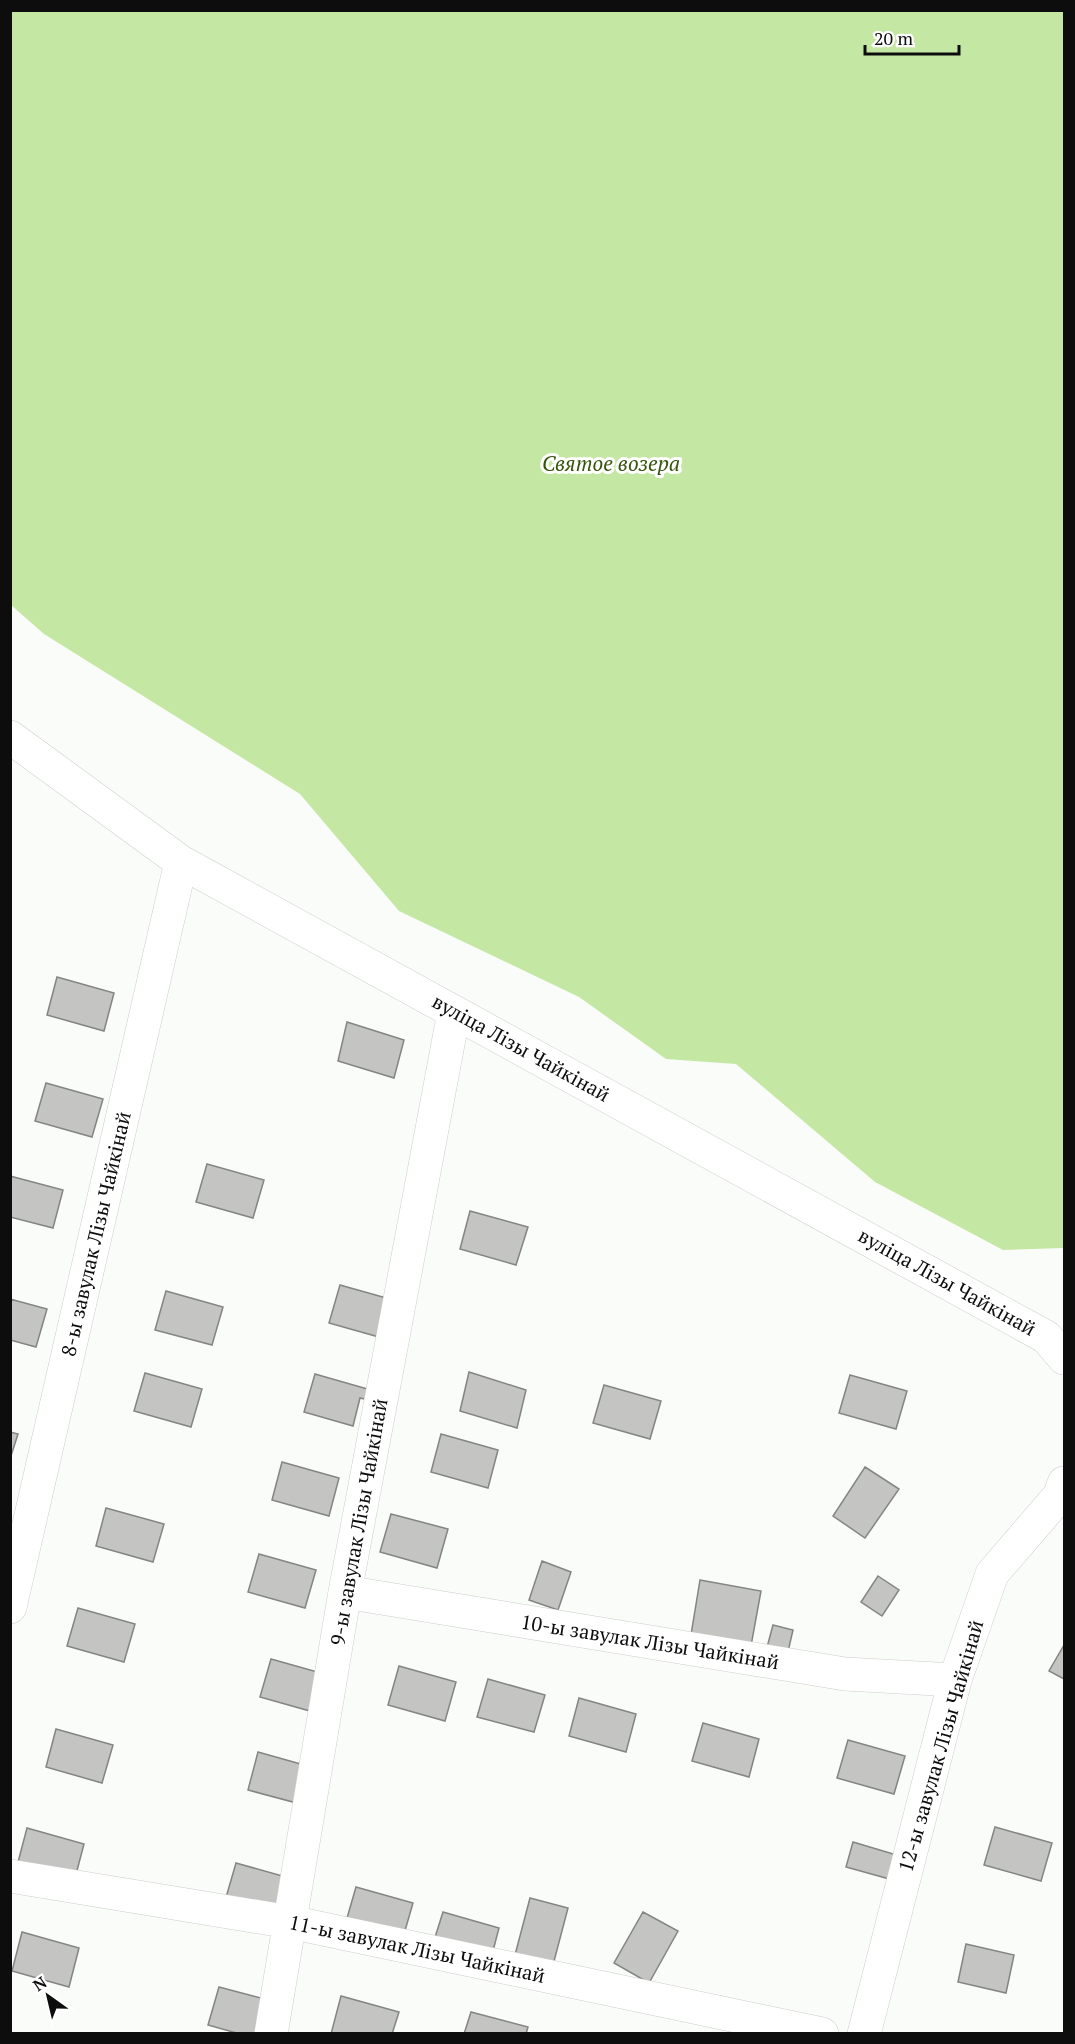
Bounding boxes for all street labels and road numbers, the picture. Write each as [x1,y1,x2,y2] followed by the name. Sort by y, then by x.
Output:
[428,987,615,1108] street label: вуліца Лізы Чайкінай
[54,1109,137,1359] street label: 8-ы завулак Лізы Чайкінай
[854,1221,1041,1342] street label: вуліца Лізы Чайкінай
[323,1396,394,1647] street label: 9-ы завулак Лізы Чайкінай
[519,1608,781,1675] street label: 10-ы завулак Лізы Чайкінай
[892,1617,989,1875] street label: 12-ы завулак Лізы Чайкінай
[287,1908,547,1989] street label: 11-ы завулак Лізы Чайкінай

